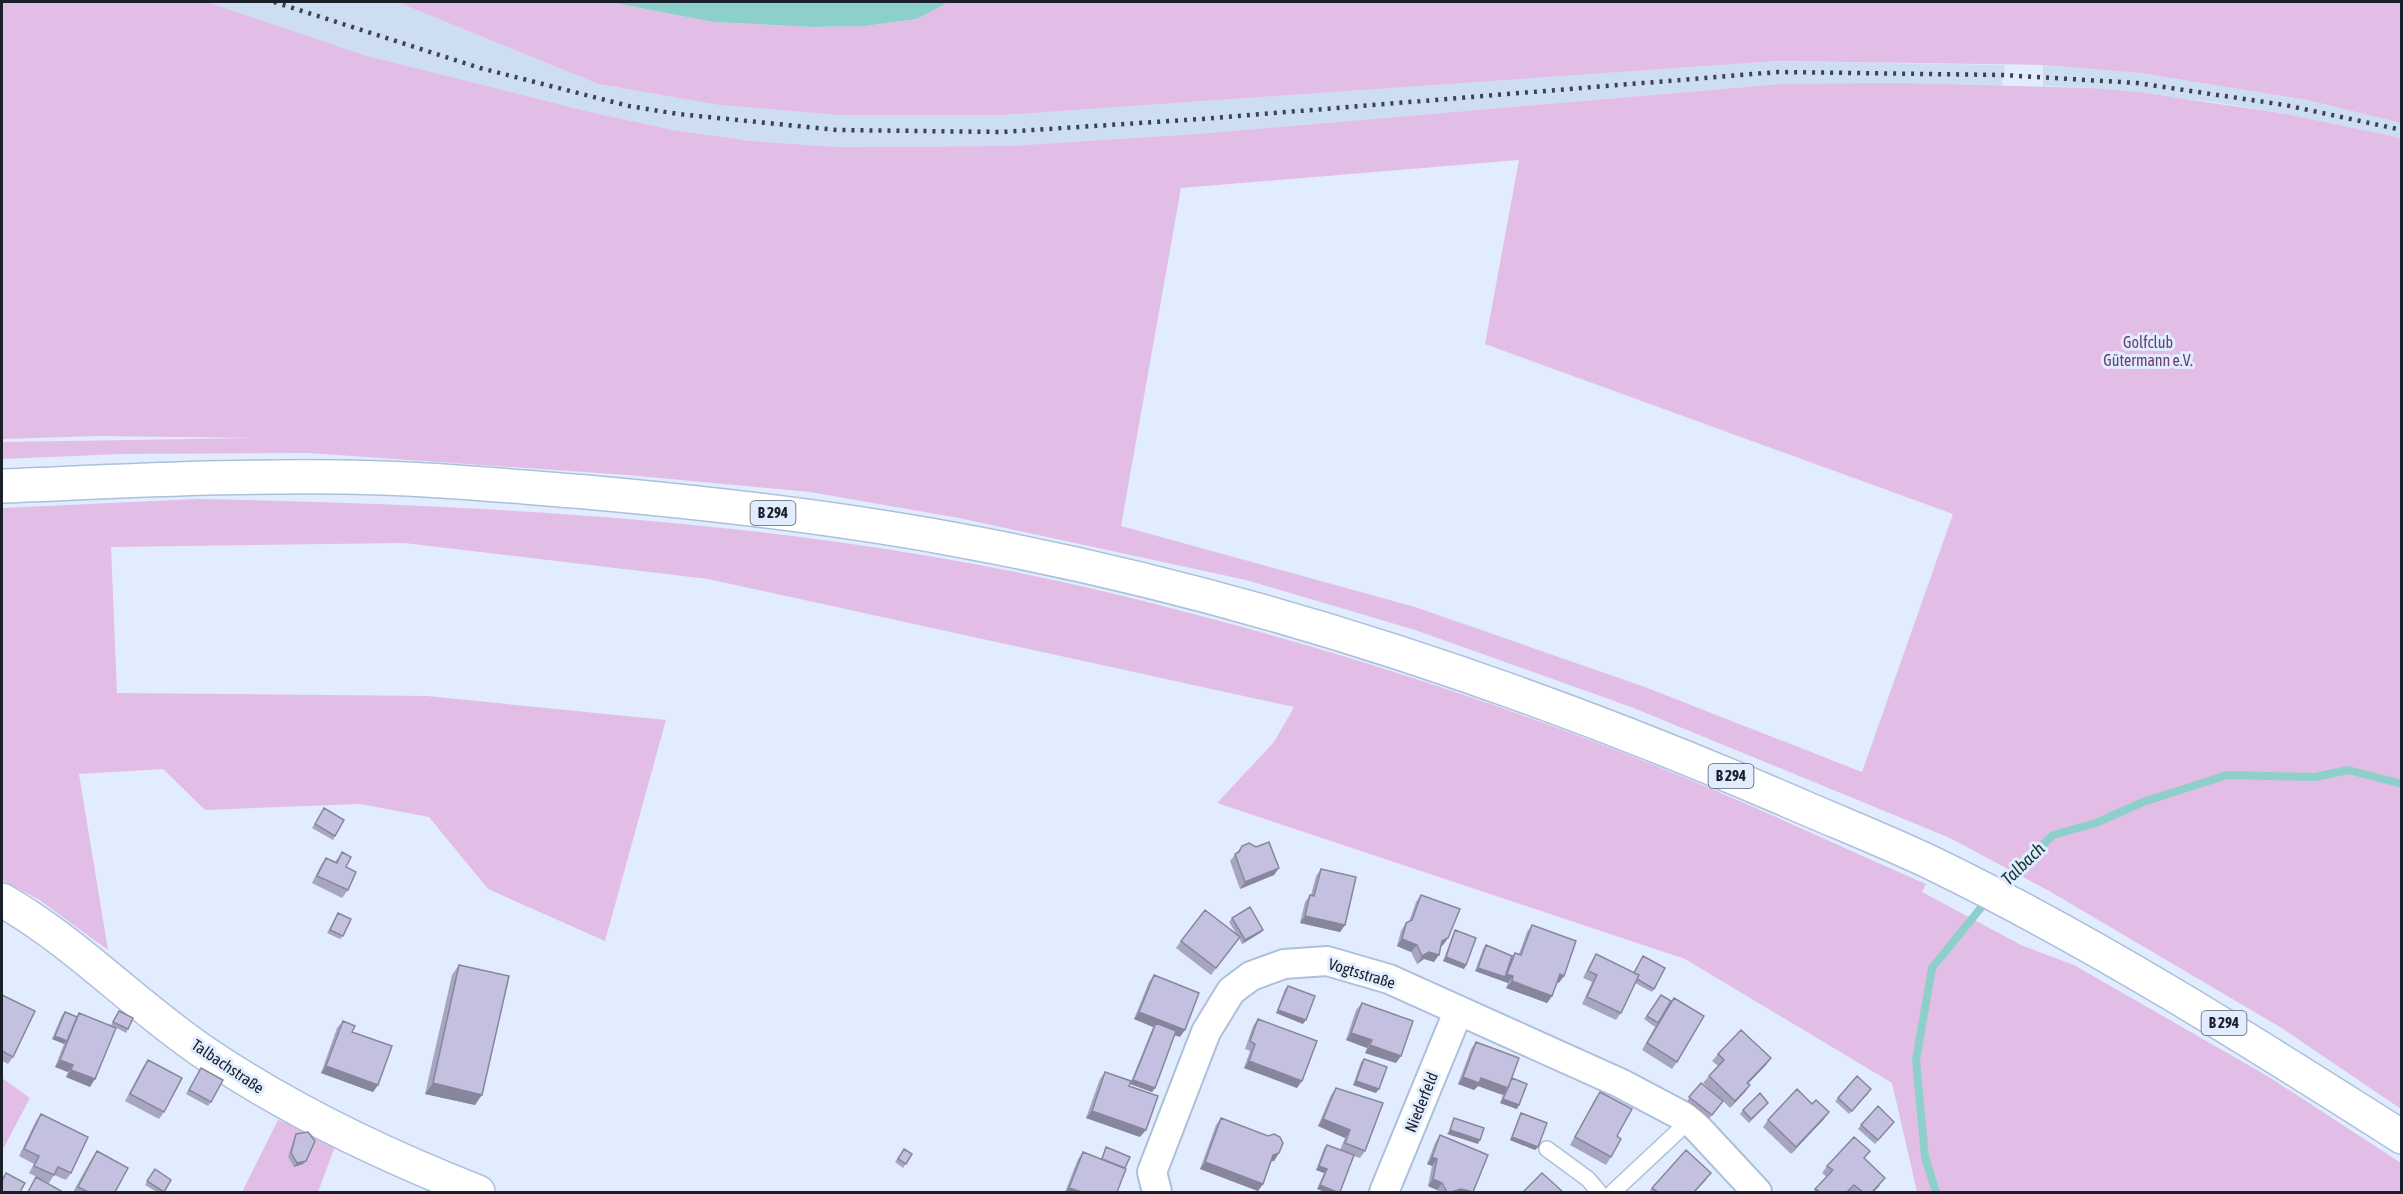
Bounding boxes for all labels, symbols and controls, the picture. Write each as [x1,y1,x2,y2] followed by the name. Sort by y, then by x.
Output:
[2103,333,2193,369] park label: Golfclub Gütermann e.V.
[750,501,796,525] road number: B 294
[1708,764,1754,788] road number: B 294
[1997,838,2049,889] water label: Talbach
[1326,954,1398,993] street label: Vogtsstraße
[2202,1011,2246,1035] road number: B 294
[188,1035,268,1097] street label: Talbachstraße
[1401,1069,1441,1135] street label: Niederfeld

